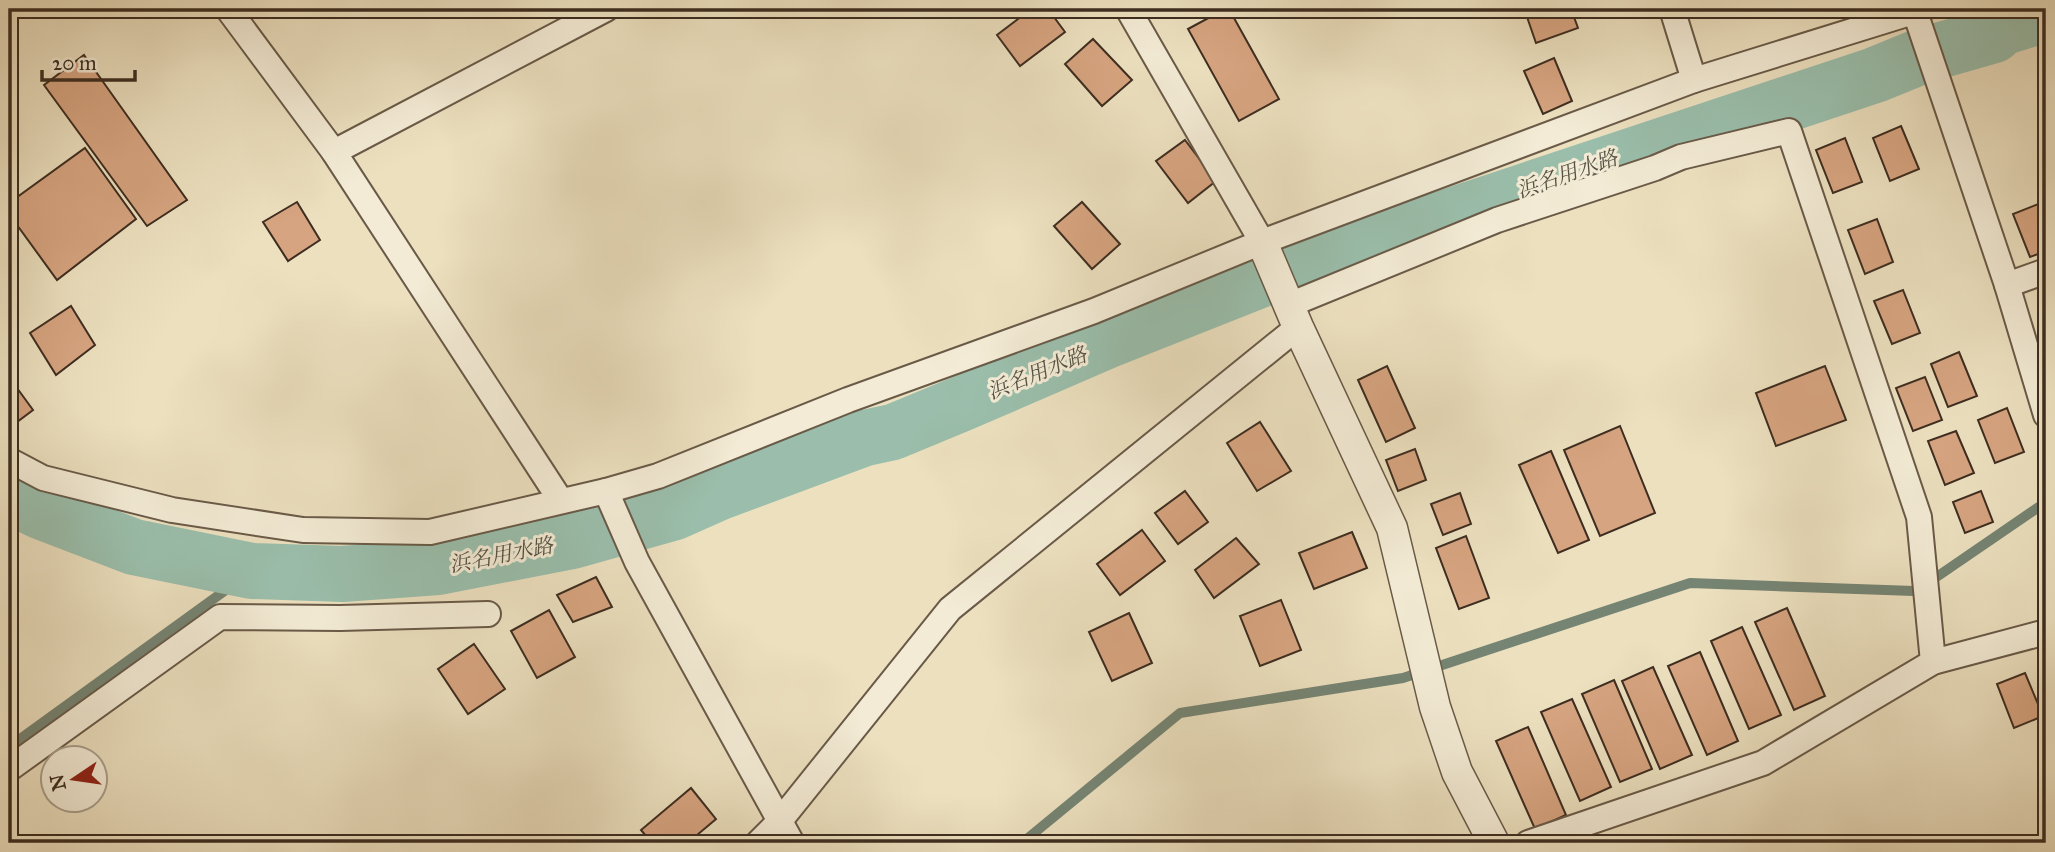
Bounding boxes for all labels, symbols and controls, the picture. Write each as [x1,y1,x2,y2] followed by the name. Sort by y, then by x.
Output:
[42,38,135,82] scale bar
[52,50,97,76] text: 20 m
[1513,144,1623,203] water label: 浜名用水路
[983,341,1092,405] water label: 浜名用水路
[447,532,557,578] water label: 浜名用水路
[38,744,108,814] north arrow
[45,772,71,793] text: N

